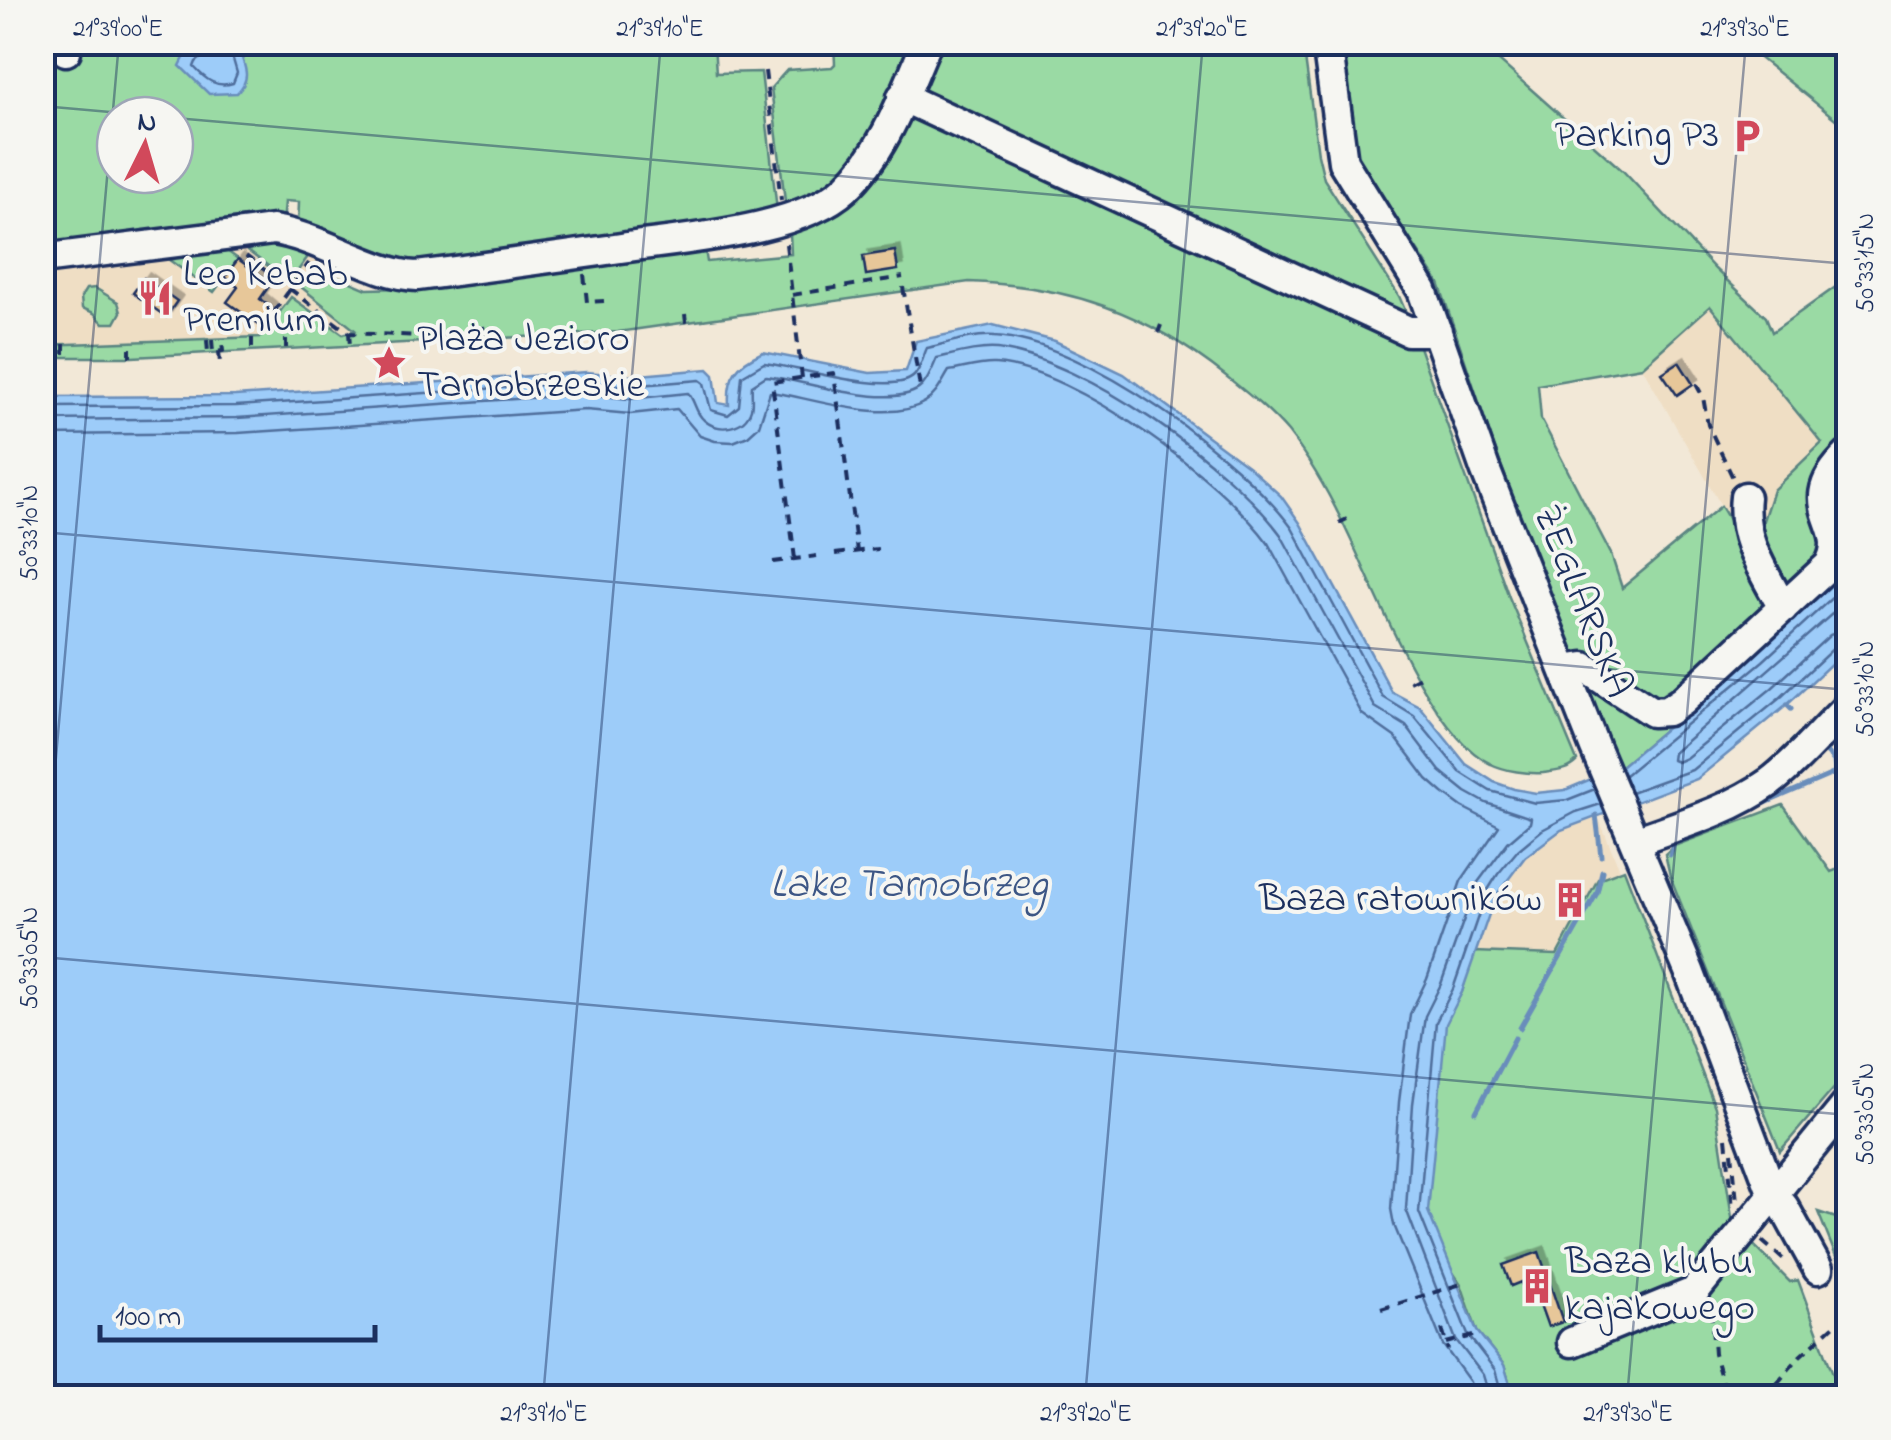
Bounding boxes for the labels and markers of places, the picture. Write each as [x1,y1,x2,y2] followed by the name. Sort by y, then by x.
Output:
[1555,107,1719,166] place label: Parking P3
[1728,117,1766,155] parking icon: Parking P3
[183,246,348,351] place label: Leo Kebab Premium
[136,279,174,317] restaurant icon: Leo Kebab Premium
[417,311,645,416] place label: Plaża Jezioro Tarnobrzeskie
[370,344,408,382] place icon: Plaża Jezioro Tarnobrzeskie
[1258,871,1542,930] place label: Baza ratowników
[1551,881,1589,919] building icon: Baza ratowników
[1564,1234,1755,1339] place label: Baza klubu kajakowego
[1518,1267,1556,1305] building icon: Baza klubu kajakowego

